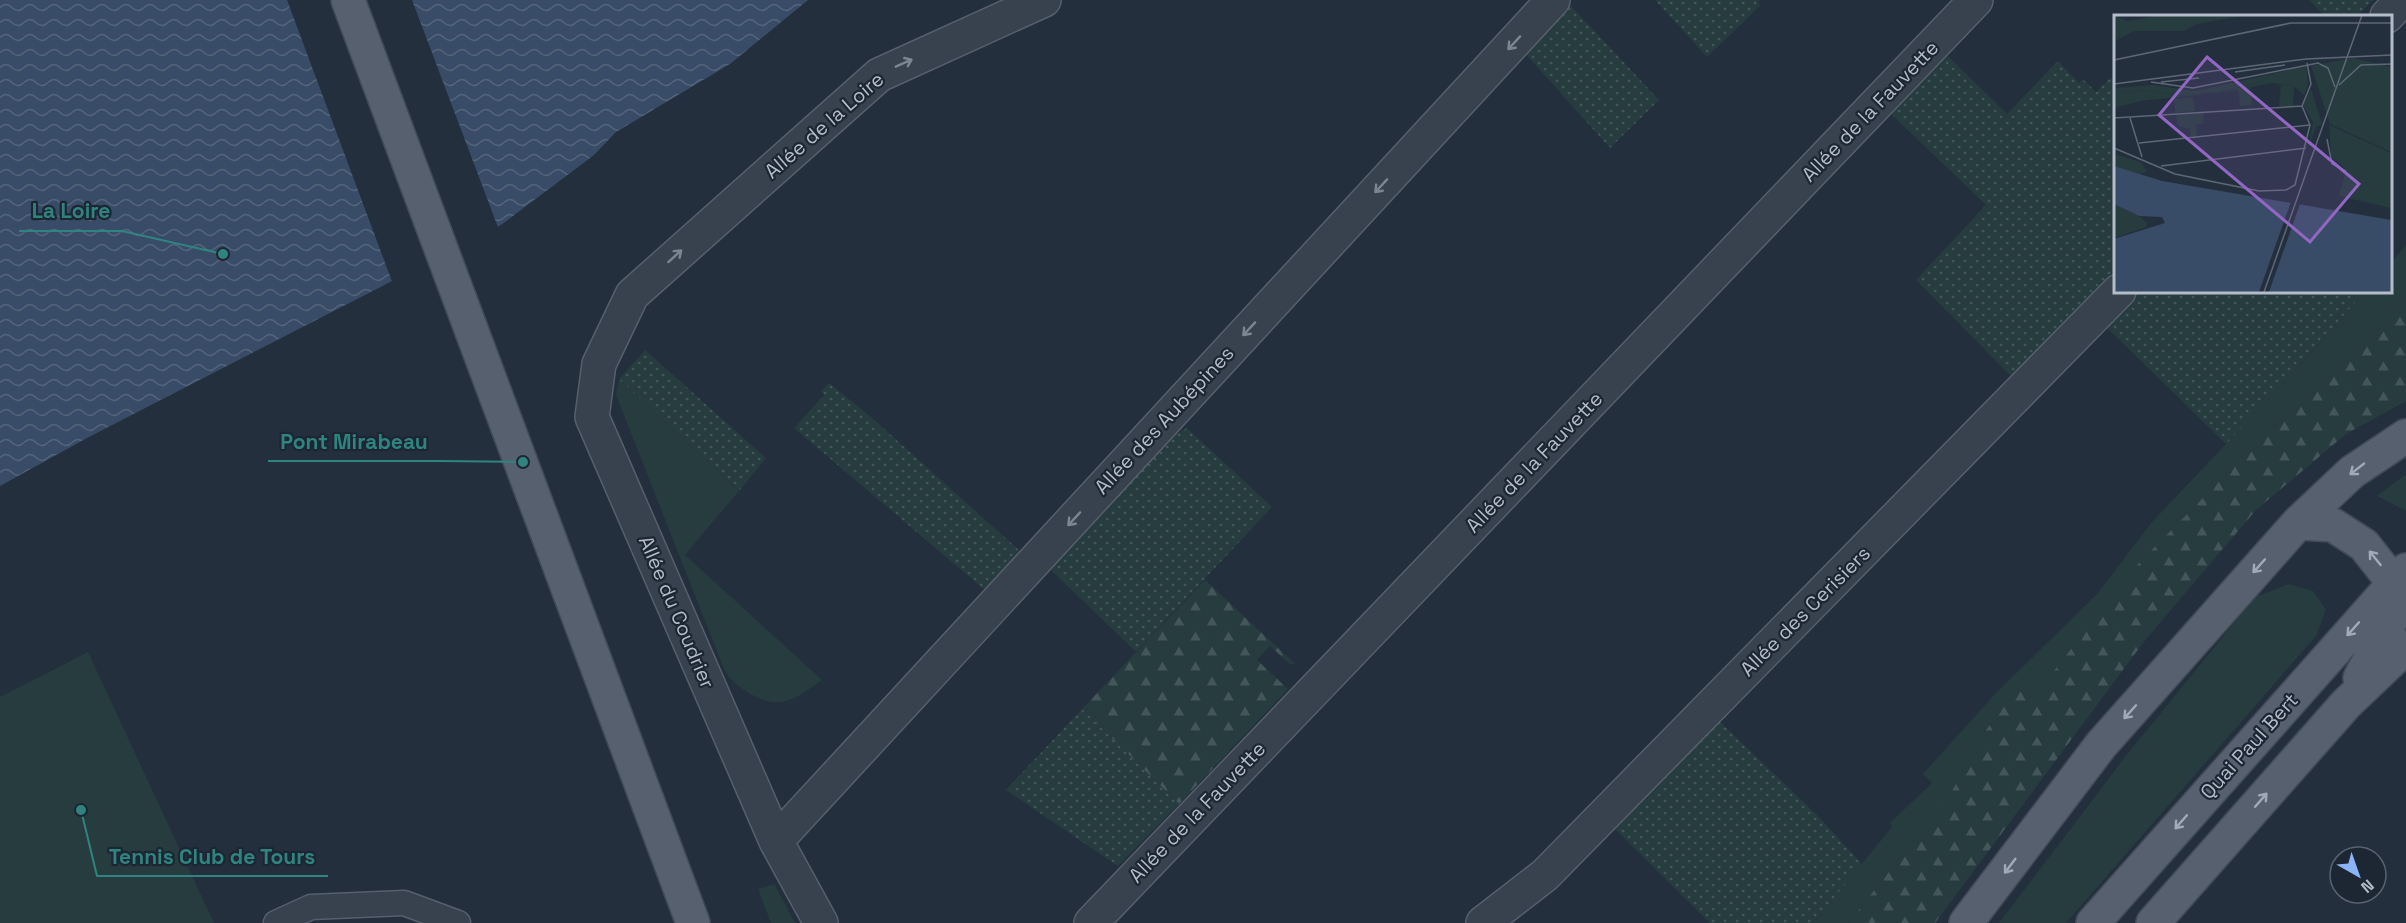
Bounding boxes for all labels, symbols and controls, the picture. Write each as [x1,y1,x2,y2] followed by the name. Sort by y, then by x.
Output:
[2114,15,2391,292] inset map
[1507,35,1521,50] one-way arrow
[1796,35,1944,187] street label: Allée de la Fauvette
[894,57,912,69] one-way arrow
[759,66,889,184] street label: Allée de la Loire
[1374,178,1388,193] one-way arrow
[19,192,122,231] callout: La Loire
[32,197,110,224] text: La Loire
[667,249,682,263] one-way arrow
[1242,321,1256,336] one-way arrow
[1089,340,1239,500] street label: Allée des Aubépines
[1460,386,1608,538] street label: Allée de la Fauvette
[268,422,439,461] callout: Pont Mirabeau
[280,428,428,455] text: Pont Mirabeau
[2350,462,2366,475] one-way arrow
[1067,511,1081,526] one-way arrow
[633,532,721,692] street label: Allée du Coudrier
[1734,540,1876,682] street label: Allée des Cerisiers
[2368,550,2381,566] one-way arrow
[2252,559,2266,574] one-way arrow
[2346,621,2360,636] one-way arrow
[2194,687,2304,805] street label: Quai Paul Bert
[2123,704,2137,719] one-way arrow
[1123,736,1271,888] street label: Allée de la Fauvette
[2254,793,2268,808] one-way arrow
[2175,814,2188,830] one-way arrow
[97,837,328,876] callout: Tennis Club de Tours
[109,843,315,870] text: Tennis Club de Tours
[2328,845,2388,905] north arrow
[2003,857,2016,873] one-way arrow
[2356,875,2378,898] text: N

